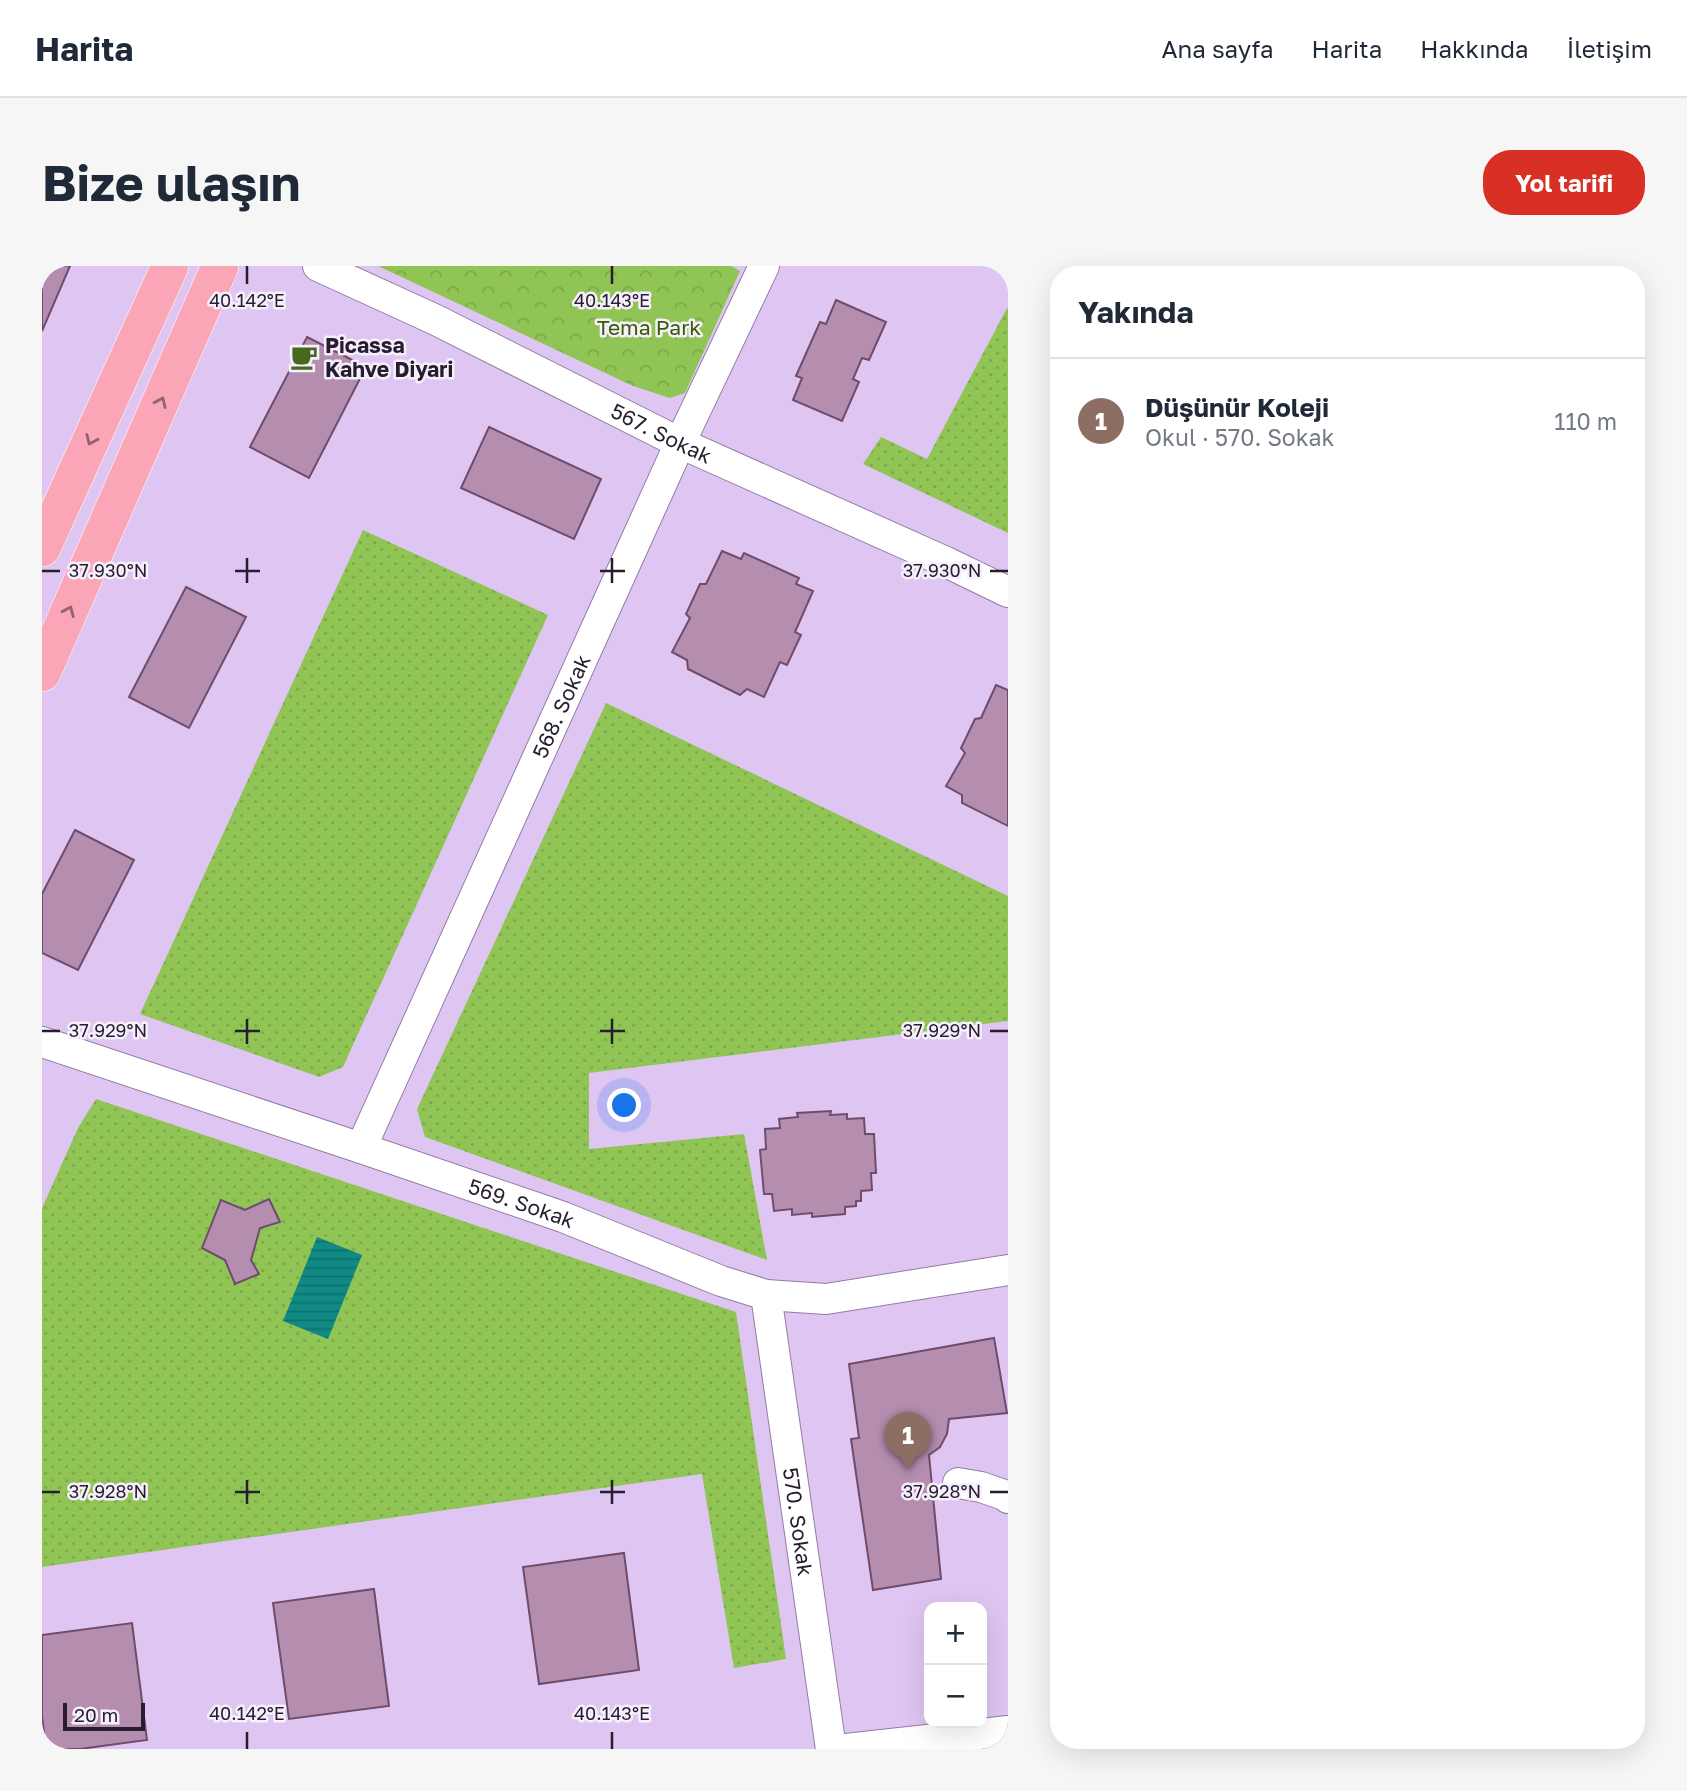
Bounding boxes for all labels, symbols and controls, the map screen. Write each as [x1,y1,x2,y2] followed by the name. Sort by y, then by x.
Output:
[35,29,133,68] text: Harita
[1162,34,1273,63] text: Ana sayfa
[1311,34,1382,63] text: Harita
[1420,34,1529,63] text: Hakkında
[1567,34,1652,63] text: İletişim
[1483,150,1645,215] button: Yol tarifi
[42,153,300,212] text: Bize ulaşın
[209,289,285,311] text: 40.142°E
[574,289,650,311] text: 40.143°E
[1078,294,1194,330] text: Yakında
[597,314,701,340] park label: Tema Park
[325,332,453,382] place label: Picassa Kahve Diyari
[289,342,319,372] cafe icon: Picassa Kahve Diyari
[1145,392,1329,423] text: Düşünür Koleji
[153,397,167,409] one-way arrow
[607,397,716,469] street label: 567. Sokak
[1095,407,1107,435] text: 1
[1554,407,1617,435] text: 110 m
[1145,423,1334,451] text: Okul · 570. Sokak
[85,433,99,445] one-way arrow
[69,559,147,581] text: 37.930°N
[903,559,981,581] text: 37.930°N
[61,605,75,618] one-way arrow
[526,650,596,762] street label: 568. Sokak
[69,1019,147,1041] text: 37.929°N
[903,1019,981,1041] text: 37.929°N
[607,1088,641,1122] your location
[465,1173,579,1233] street label: 569. Sokak
[885,1412,931,1470] pin: 1
[778,1466,819,1578] street label: 570. Sokak
[69,1480,147,1502] text: 37.928°N
[903,1480,981,1502] text: 37.928°N
[924,1602,987,1728] map controls
[924,1602,987,1665] button: +
[924,1665,987,1728] button: −
[63,1700,145,1732] scale bar
[209,1702,285,1724] text: 40.142°E
[574,1702,650,1724] text: 40.143°E
[74,1703,118,1726] text: 20 m

